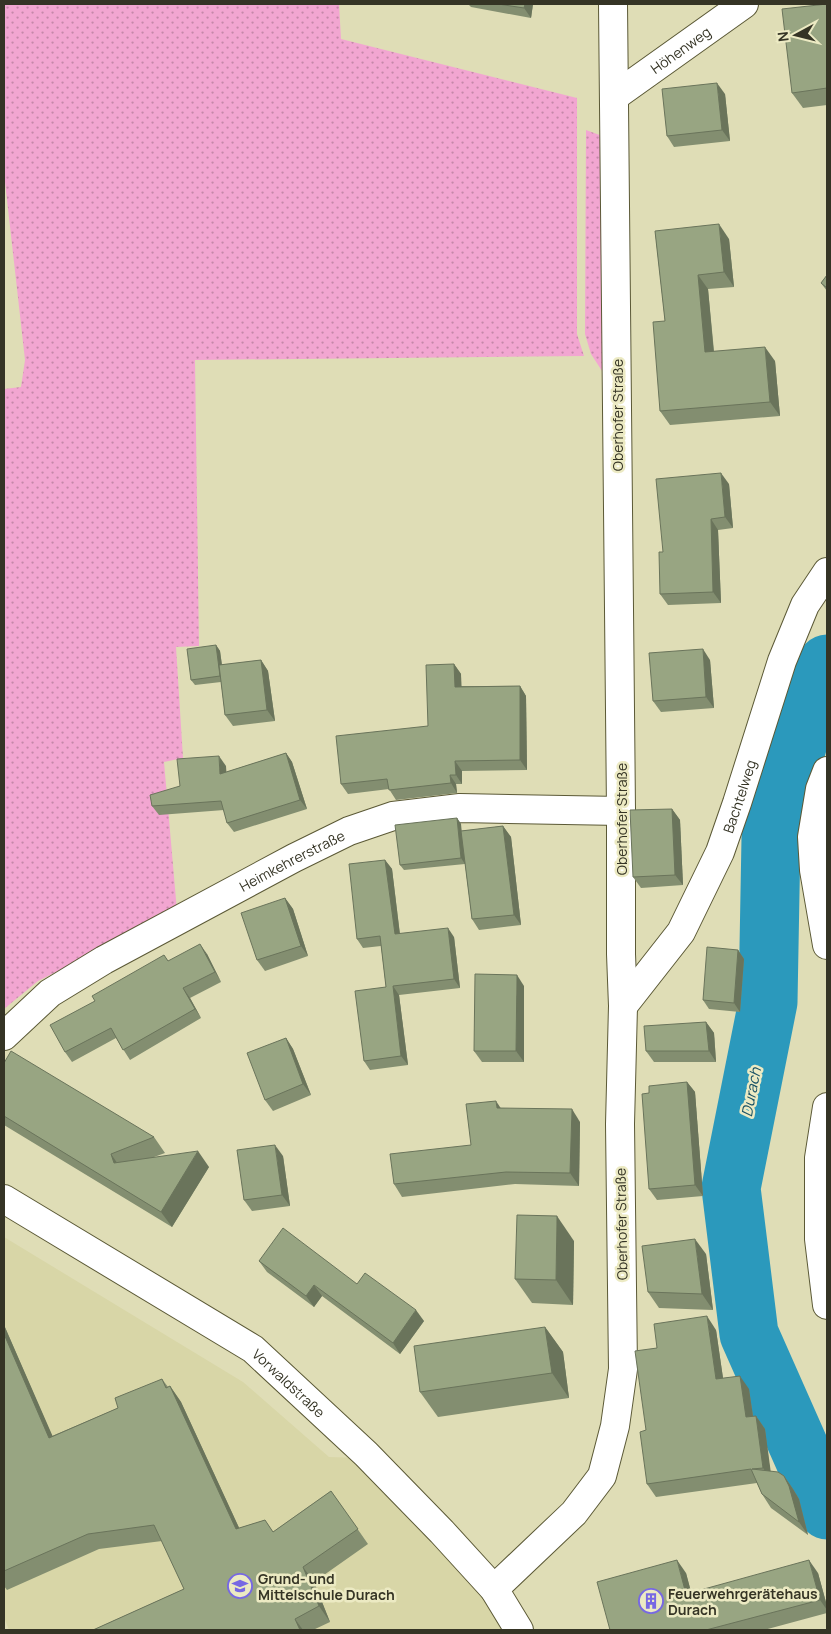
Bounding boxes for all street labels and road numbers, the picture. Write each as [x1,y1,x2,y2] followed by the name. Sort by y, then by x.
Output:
[646,22,714,77] street label: Höhenweg
[608,359,627,471] street label: Oberhofer Straße
[718,757,760,835] street label: Bachtelweg
[612,763,631,875] street label: Oberhofer Straße
[236,825,348,895] street label: Heimkehrerstraße
[611,1168,631,1280] street label: Oberhofer Straße
[249,1344,330,1421] street label: Vorwaldstraße

